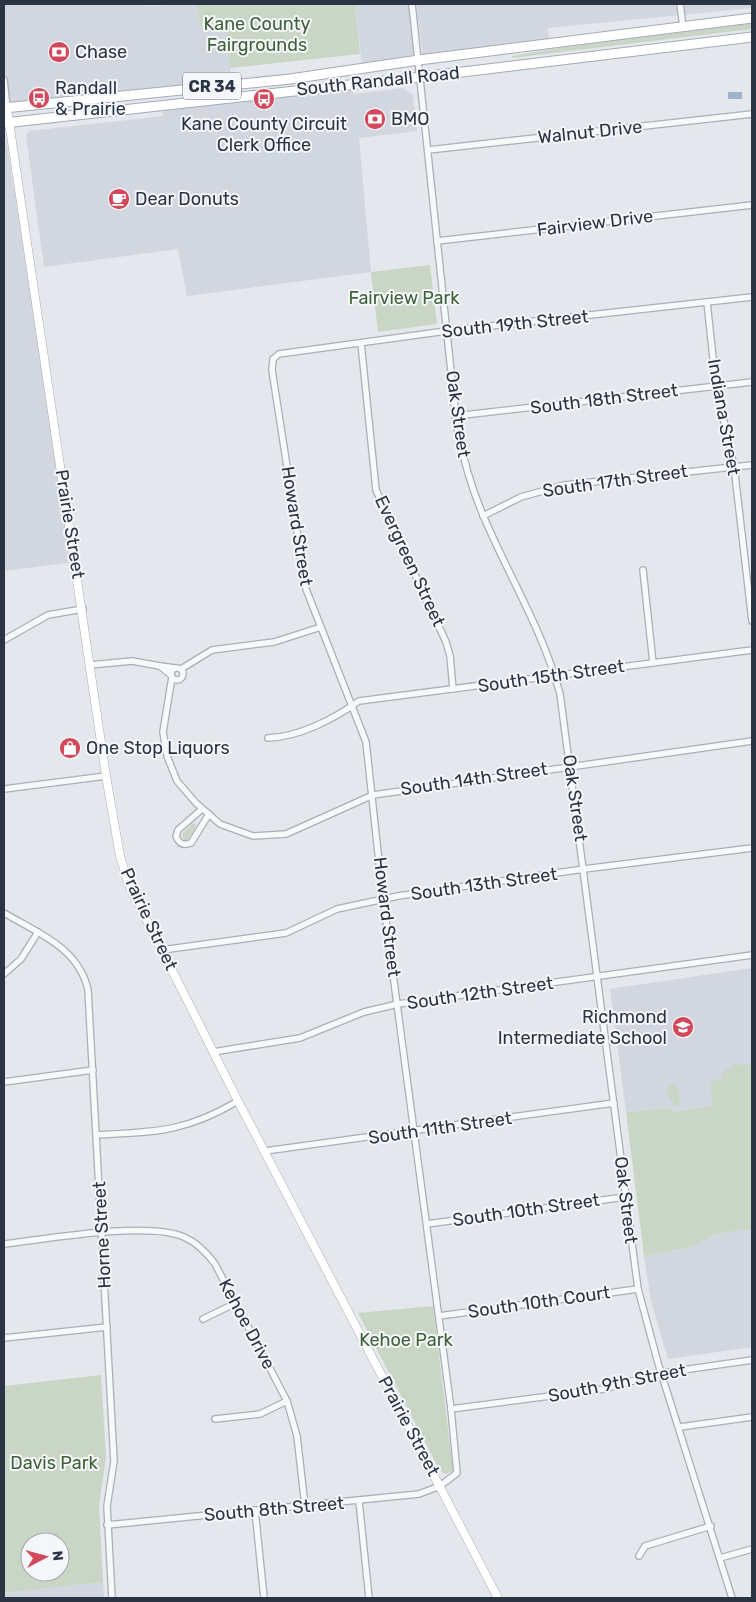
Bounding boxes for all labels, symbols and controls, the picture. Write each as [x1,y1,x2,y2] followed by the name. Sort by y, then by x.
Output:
[204,13,311,56] park label: Kane County Fairgrounds
[47,40,71,64] bank icon: Chase
[75,41,127,63] place label: Chase
[295,61,461,101] street label: South Randall Road
[183,72,241,100] road number: CR 34
[55,77,126,120] place label: Randall & Prairie
[27,86,51,110] bus stop icon: Randall & Prairie
[252,87,276,111] bus stop icon: Kane County Circuit Clerk Office
[363,107,387,131] bank icon: BMO
[391,108,430,130] place label: BMO
[181,113,347,156] place label: Kane County Circuit Clerk Office
[537,116,643,148] street label: Walnut Drive
[107,187,131,211] cafe icon: Dear Donuts
[135,188,239,210] place label: Dear Donuts
[536,205,654,241] street label: Fairview Drive
[348,287,460,309] park label: Fairview Park
[440,305,590,343] street label: South 19th Street
[703,357,745,477] street label: Indiana Street
[441,369,475,459] street label: Oak Street
[529,379,679,419] street label: South 18th Street
[541,460,689,502] street label: South 17th Street
[277,465,317,587] street label: Howard Street
[51,468,89,580] street label: Prairie Street
[370,492,450,630] street label: Evergreen Street
[476,655,626,697] street label: South 15th Street
[58,736,82,760] shop icon: One Stop Liquors
[86,737,230,759] place label: One Stop Liquors
[558,753,592,843] street label: Oak Street
[399,758,549,800] street label: South 14th Street
[369,856,405,978] street label: Howard Street
[409,863,559,905] street label: South 13th Street
[116,864,182,974] street label: Prairie Street
[405,972,555,1014] street label: South 12th Street
[498,1006,667,1049] place label: Richmond Intermediate School
[671,1015,695,1039] school or university icon: Richmond Intermediate School
[367,1107,513,1149] street label: South 11th Street
[610,1155,642,1245] street label: Oak Street
[88,1181,116,1289] street label: Horne Street
[451,1189,601,1231] street label: South 10th Street
[214,1275,280,1373] street label: Kehoe Drive
[466,1281,612,1323] street label: South 10th Court
[359,1329,454,1351] park label: Kehoe Park
[546,1359,688,1407] street label: South 9th Street
[373,1372,445,1480] street label: Prairie Street
[10,1452,98,1474] park label: Davis Park
[203,1492,345,1526] street label: South 8th Street
[20,1532,70,1582] north arrow
[48,1550,66,1562] text: N

